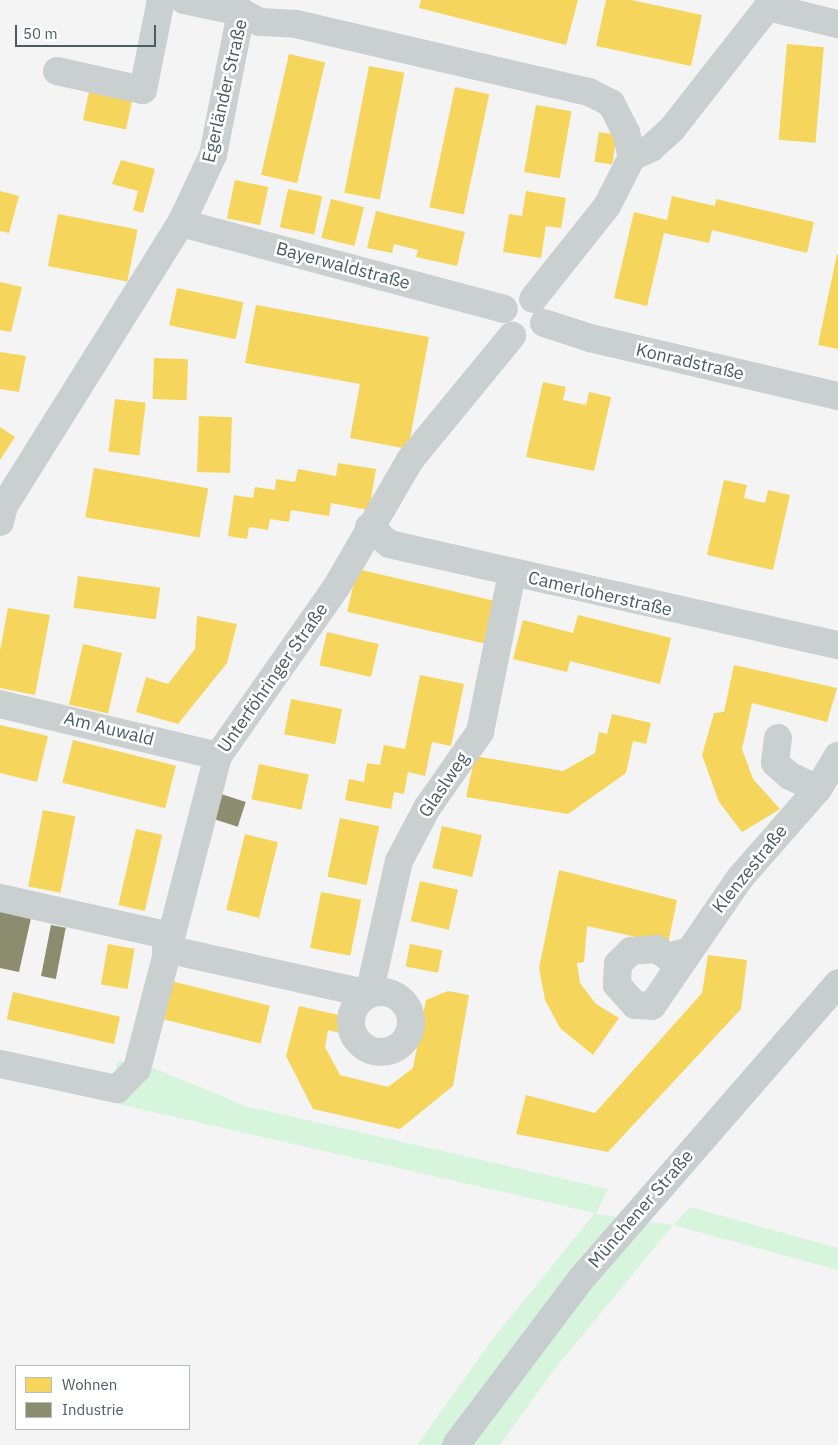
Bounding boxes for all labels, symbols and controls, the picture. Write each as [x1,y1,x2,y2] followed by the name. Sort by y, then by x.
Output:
[18,15,159,47] scale bar
[198,17,252,165] street label: Egerländer Straße
[23,24,58,43] text: 50 m
[274,238,412,294] street label: Bayerwaldstraße
[634,339,746,385] street label: Konradstraße
[526,567,674,621] street label: Camerloherstraße
[213,599,333,757] street label: Unterföhringer Straße
[62,707,156,751] street label: Am Auwald
[414,748,474,822] street label: Glaslweg
[708,821,792,917] street label: Klenzestraße
[584,1145,698,1273] street label: Münchener Straße
[15,1365,190,1430] legend
[62,1375,117,1394] text: Wohnen
[62,1400,124,1419] text: Industrie

